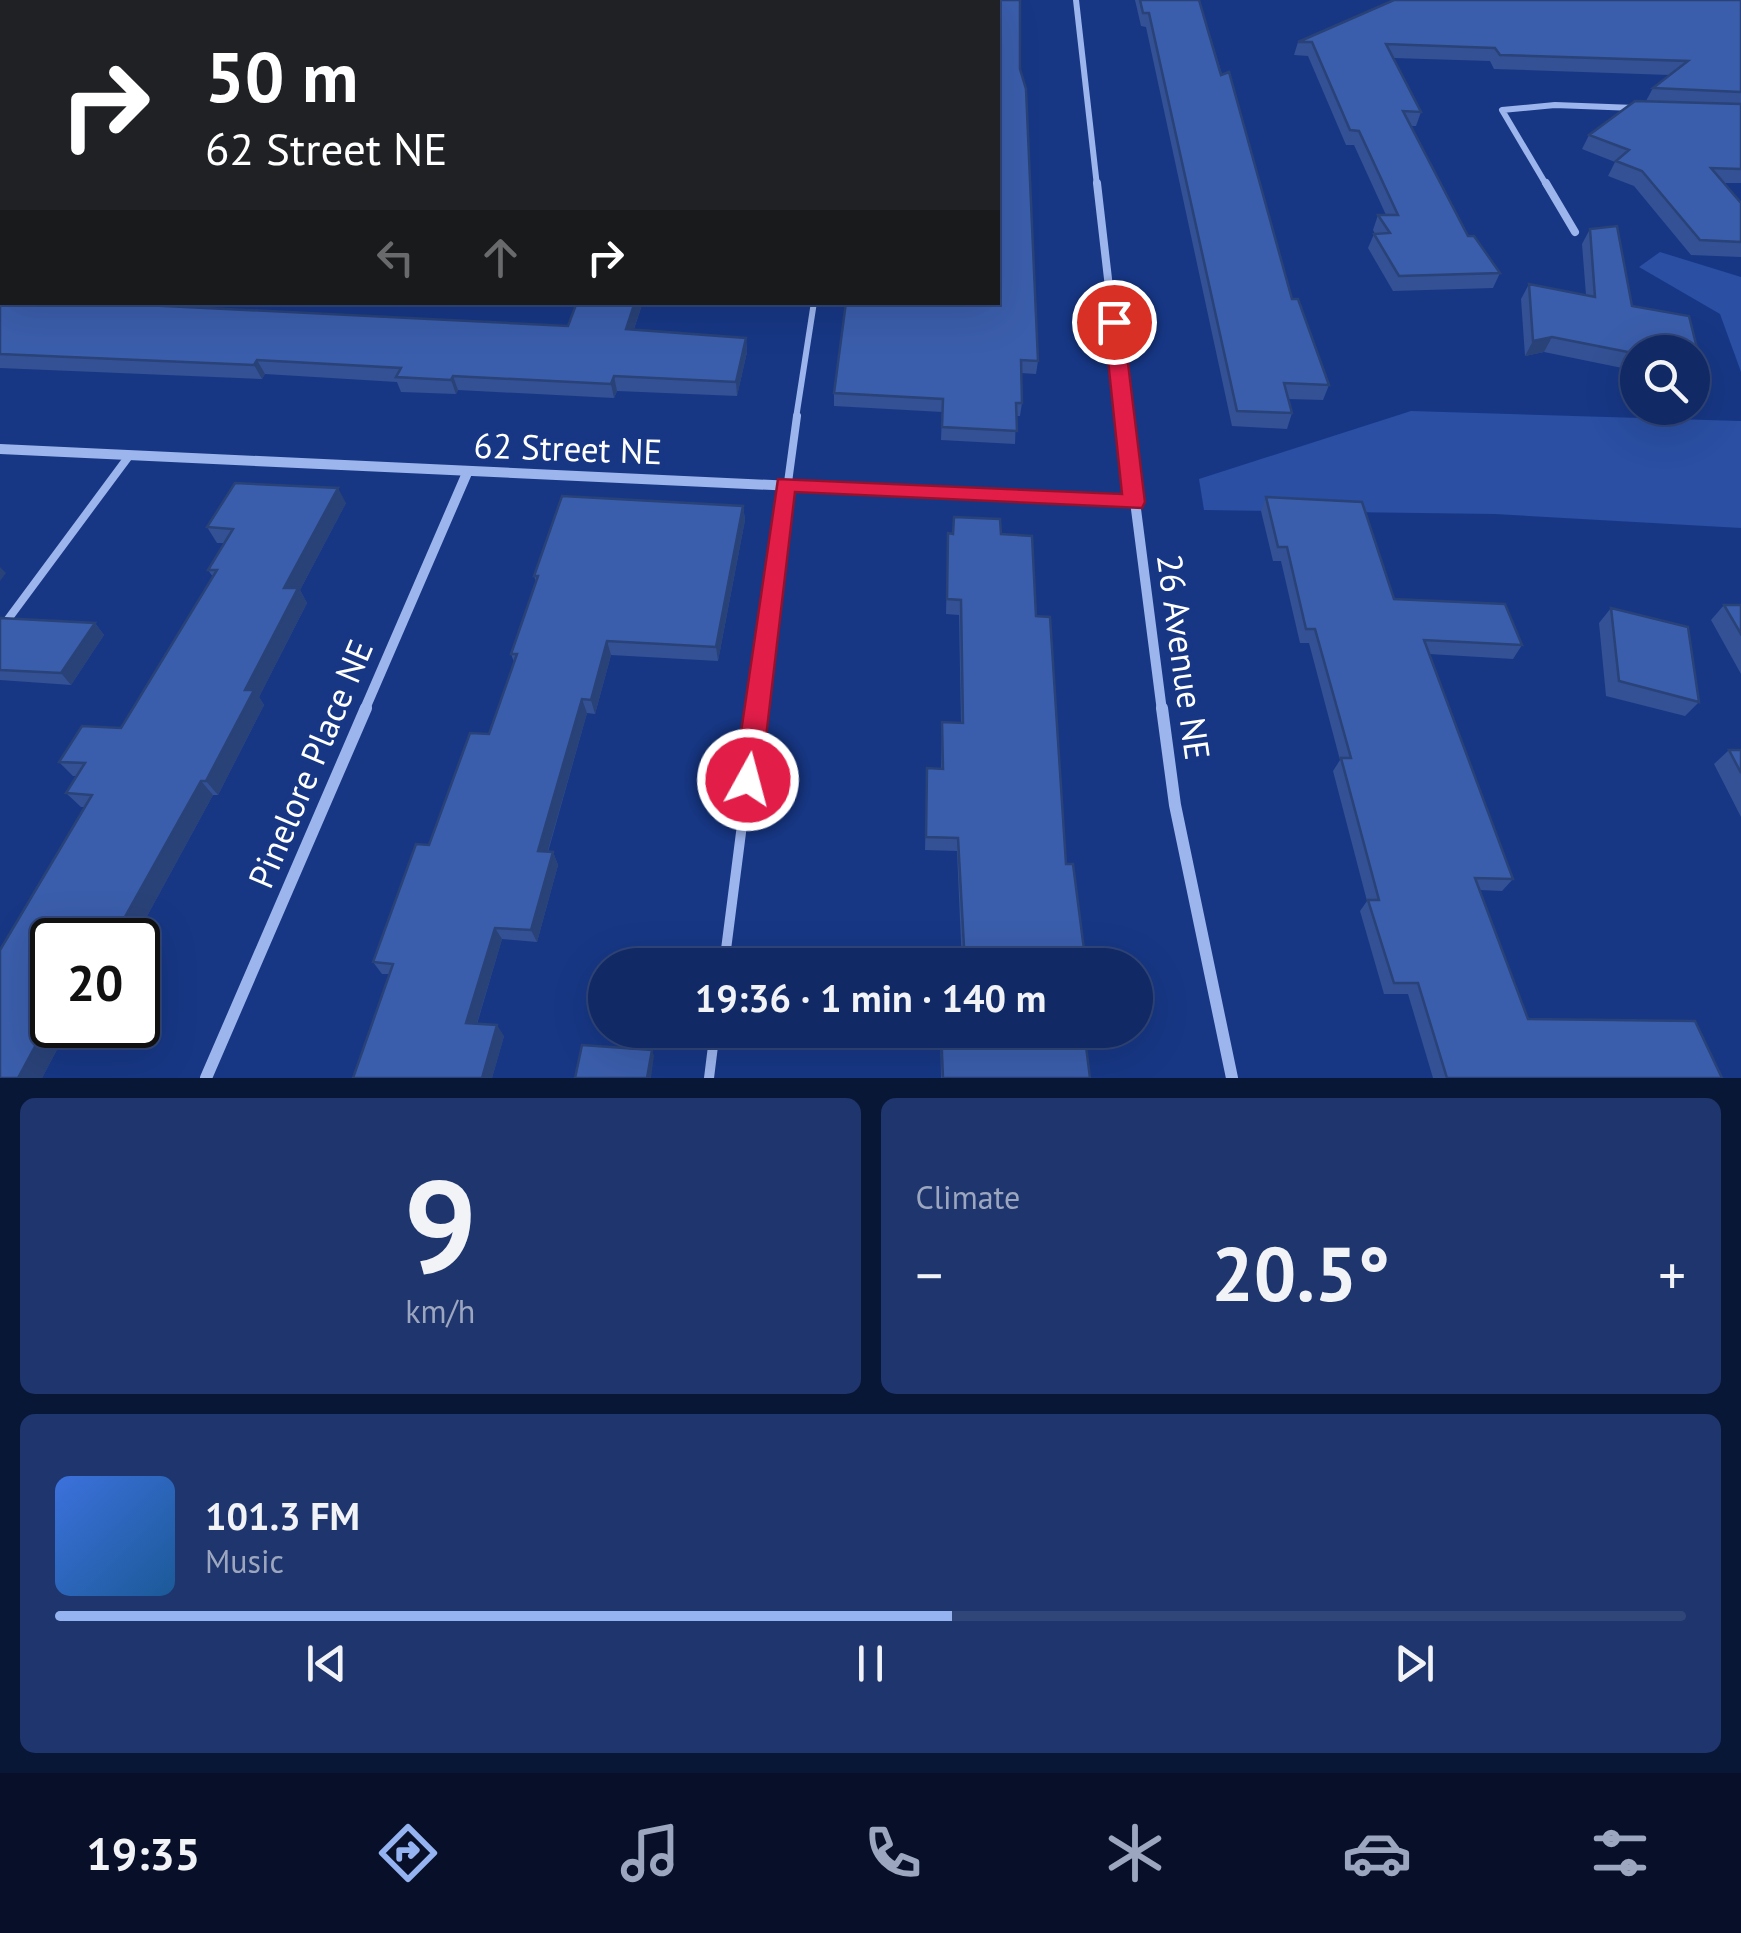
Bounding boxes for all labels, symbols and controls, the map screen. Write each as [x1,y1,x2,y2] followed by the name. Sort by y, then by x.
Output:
[205,31,358,121] text: 50 m
[40,40,170,170] icon: right
[205,119,447,177] text: 62 Street NE
[368,230,423,285] icon: left
[473,230,528,285] icon: ahead
[578,230,633,285] icon: right
[1072,280,1157,365] pin
[1087,295,1142,350] icon: arrive
[1620,335,1710,425] map controls
[1620,335,1710,425] button: search
[473,422,663,474] street label: 62 Street NE
[1147,551,1221,763] street label: 26 Avenue NE
[237,632,383,895] street label: Pinelore Place NE
[696,728,800,832] position arrow
[30,918,160,1048] speed limit sign: 20
[695,973,1046,1022] text: 19:36 · 1 min · 140 m
[403,1141,477,1309] text: 9
[916,1176,1020,1218] text: Climate
[1211,1225,1390,1322] text: 20.5°
[916,1239,943,1310] text: −
[1658,1239,1686,1310] text: +
[405,1290,475,1332] text: km/h
[205,1491,360,1540] text: 101.3 FM
[205,1540,284,1582] text: Music
[299,1636,354,1691] icon: previous
[843,1636,898,1691] icon: pause
[1387,1636,1442,1691] icon: next
[373,1818,443,1888] icon: directions
[615,1818,685,1888] icon: music
[858,1818,928,1888] icon: phone
[1100,1818,1170,1888] icon: climate
[1342,1818,1412,1888] icon: car
[1585,1818,1655,1888] icon: filters
[86,1824,200,1882] text: 19:35

